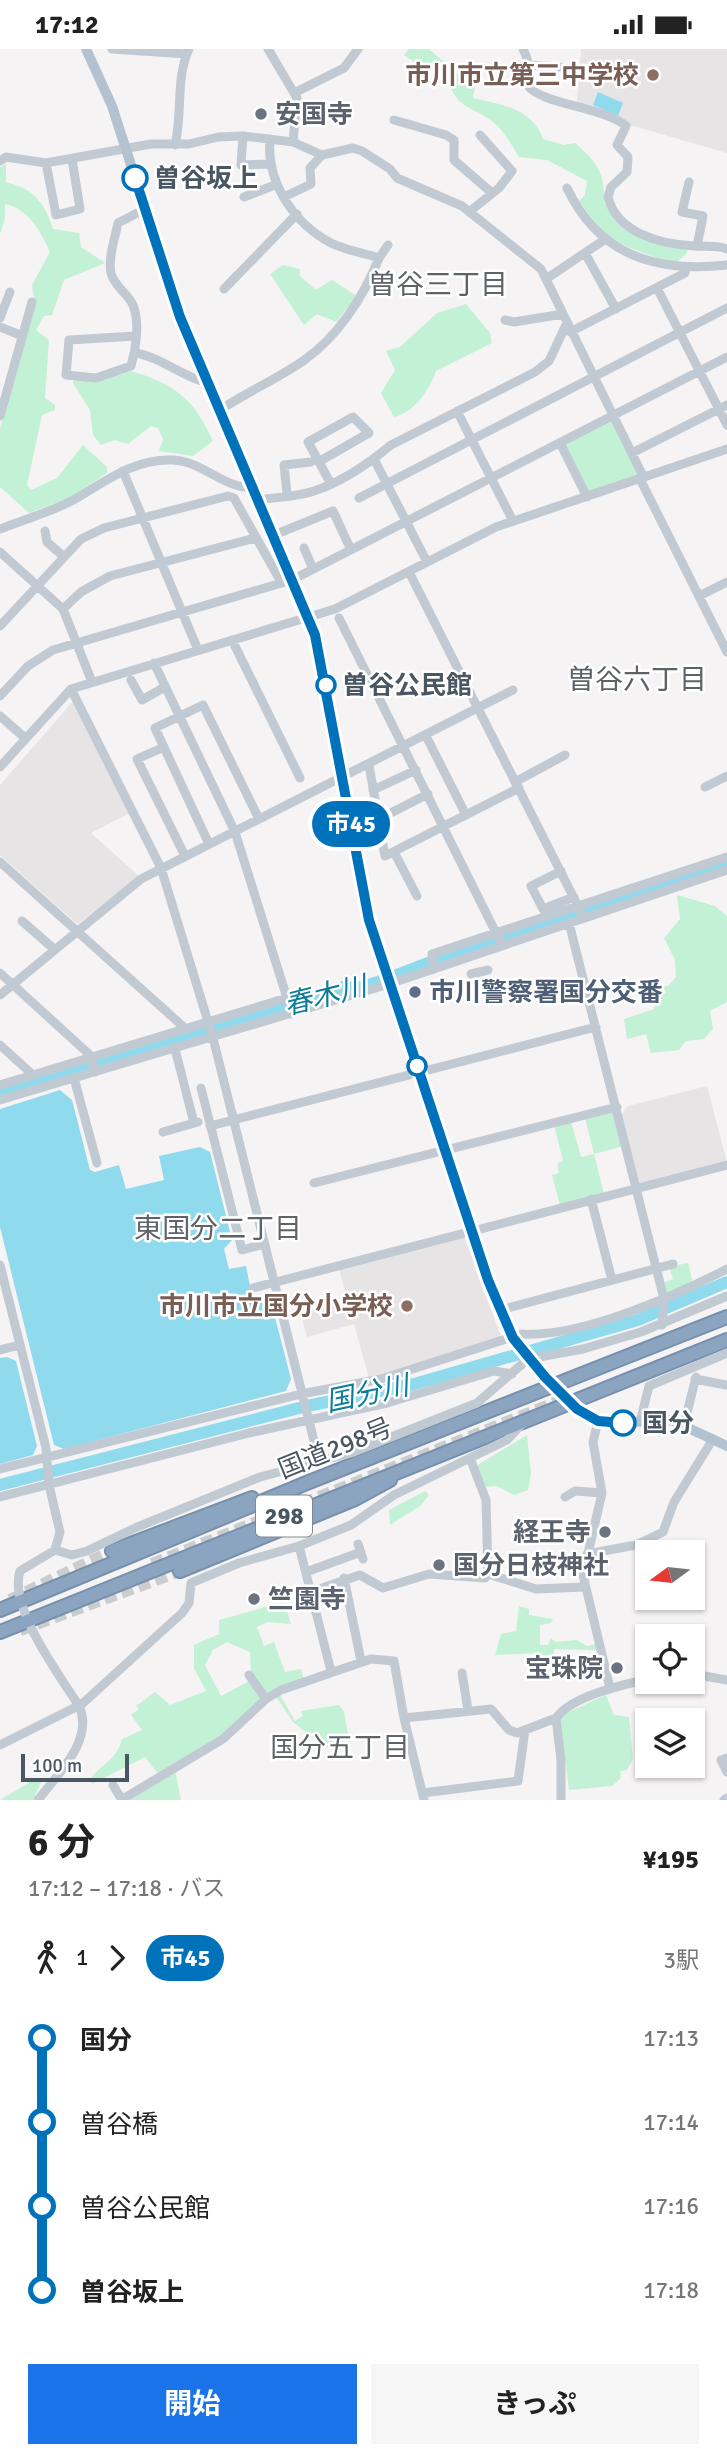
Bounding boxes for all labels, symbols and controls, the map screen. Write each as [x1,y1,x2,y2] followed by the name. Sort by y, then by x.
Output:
[35,9,99,41] text: 17:12
[405,60,639,92] place label: 市川市立第三中学校
[645,67,661,83] marker: 市川市立第三中学校
[275,99,353,131] place label: 安国寺
[253,106,269,122] marker: 安国寺
[154,163,258,195] place label: 曽谷坂上
[122,165,148,191] marker: 曽谷坂上
[368,268,508,302] district label: 曽谷三丁目
[567,663,707,697] district label: 曽谷六丁目
[342,670,472,702] place label: 曽谷公民館
[316,675,336,695] marker: 曽谷公民館
[311,801,391,847] line badge: 市45
[326,809,376,839] text: 市45
[280,969,373,1023] water label: 春木川
[429,977,663,1009] place label: 市川警察署国分交番
[407,984,423,1000] marker: 市川警察署国分交番
[407,1056,427,1076] unlabelled marker
[134,1212,302,1246] district label: 東国分二丁目
[159,1291,393,1323] place label: 市川市立国分小学校
[399,1298,415,1314] marker: 市川市立国分小学校
[323,1368,415,1419] water label: 国分川
[642,1408,694,1440] place label: 国分
[610,1410,636,1436] marker: 国分
[274,1412,397,1486] street label: 国道298号
[256,1496,312,1537] road number: 298
[513,1517,591,1549] place label: 経王寺
[597,1524,613,1540] marker: 経王寺
[635,1540,705,1610] north arrow
[635,1540,705,1778] map controls
[453,1550,609,1582] place label: 国分日枝神社
[431,1557,447,1573] marker: 国分日枝神社
[268,1584,346,1616] place label: 竺園寺
[246,1591,262,1607] marker: 竺園寺
[635,1624,705,1694] button: locate
[525,1653,603,1685] place label: 宝珠院
[609,1660,625,1676] marker: 宝珠院
[635,1708,705,1778] button: layers
[270,1731,410,1765] district label: 国分五丁目
[21,1751,130,1783] scale bar
[32,1754,82,1778] text: 100 m
[28,1819,95,1866] text: 6 分
[643,1844,699,1876] text: ¥195
[28,1874,225,1903] text: 17:12 – 17:18 · バス
[28,1939,66,1977] icon: walk
[98,1939,136,1977] icon: forward
[76,1943,88,1972] text: 1
[160,1943,210,1973] text: 市45
[664,1946,699,1975] text: 3駅
[643,2024,699,2053] text: 17:13
[80,2025,132,2057] text: 国分
[643,2108,699,2137] text: 17:14
[80,2109,158,2141] text: 曽谷橋
[643,2192,699,2221] text: 17:16
[80,2193,210,2225] text: 曽谷公民館
[643,2276,699,2305] text: 17:18
[80,2277,184,2309] text: 曽谷坂上
[28,2364,357,2444] button: 開始
[371,2364,699,2444] button: きっぷ

